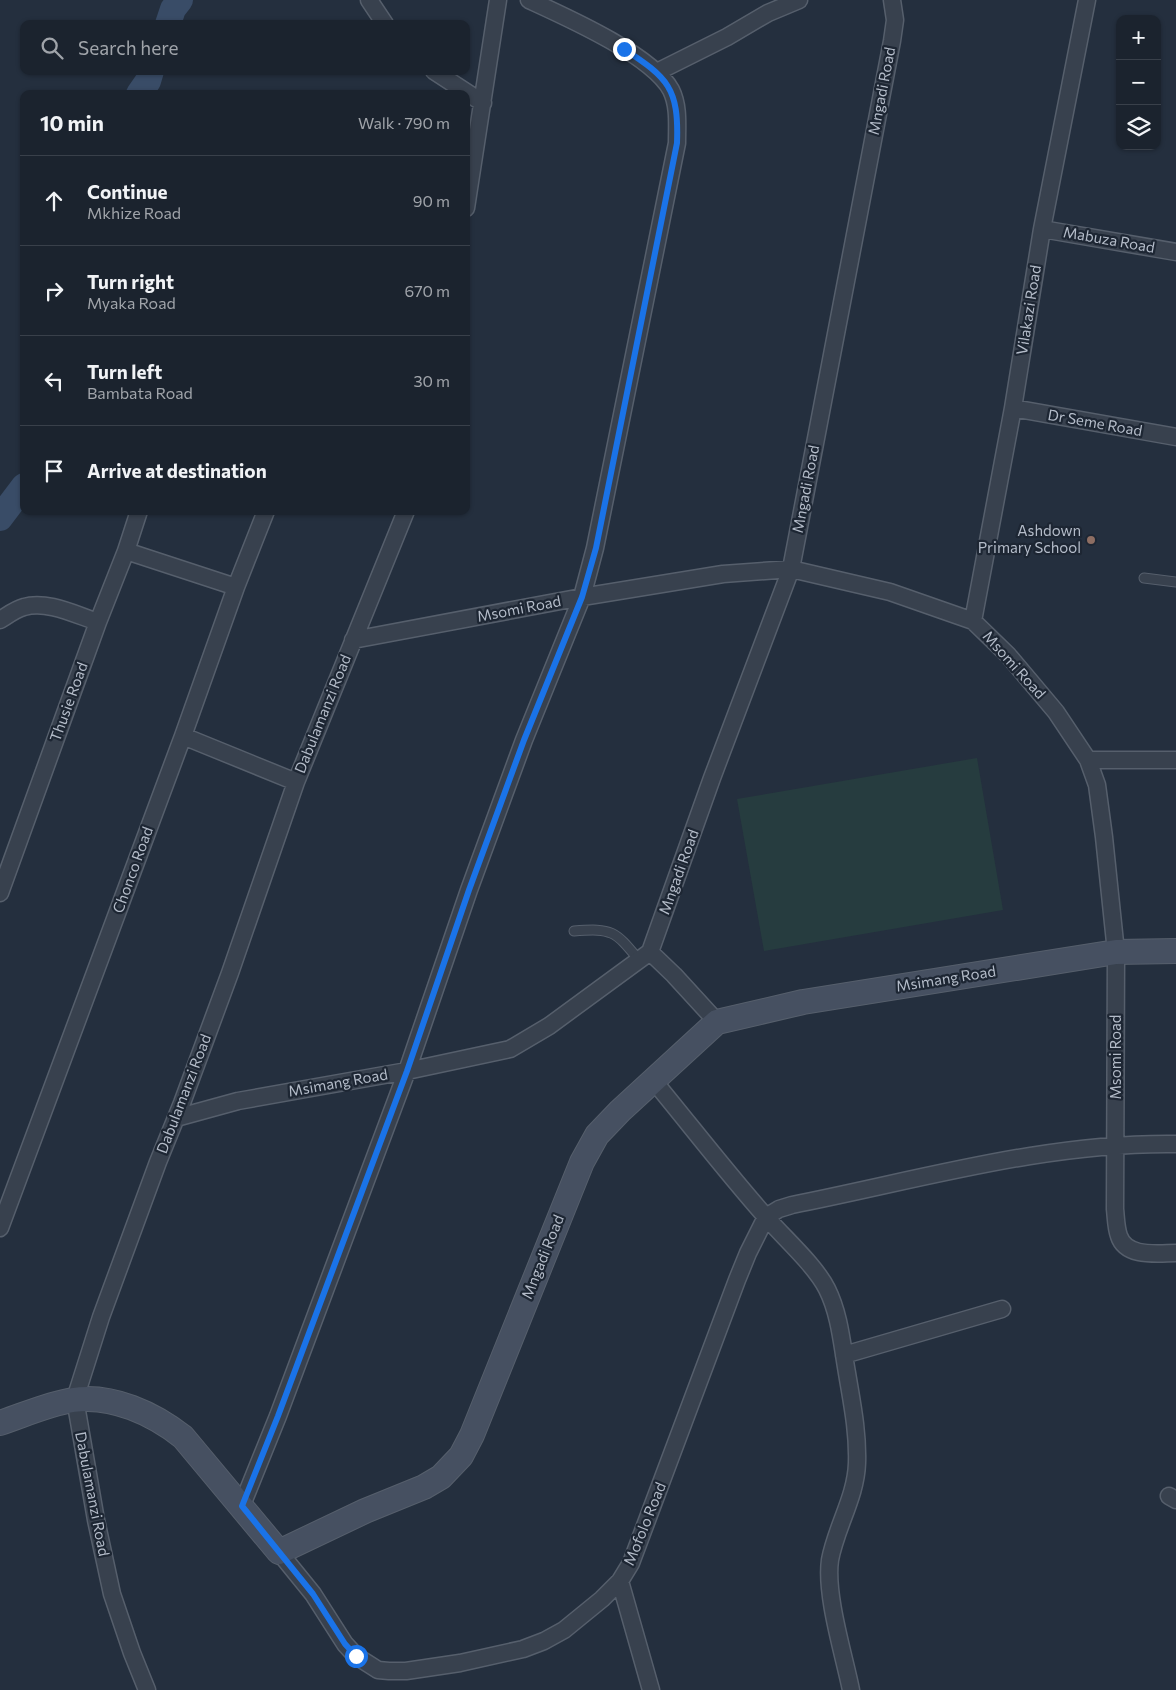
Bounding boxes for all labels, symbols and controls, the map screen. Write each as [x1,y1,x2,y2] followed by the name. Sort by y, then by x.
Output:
[1116,15,1161,150] map controls
[1116,15,1161,60] button: +
[20,20,470,75] search box
[38,34,66,62] icon: search
[78,36,178,59] text: Search here
[613,38,636,61] route end
[864,45,898,136] street label: Mngadi Road
[1116,60,1161,105] button: −
[1116,105,1161,150] button: layers
[40,110,104,135] text: 10 min
[358,113,450,132] text: Walk · 790 m
[87,180,167,203] text: Continue
[40,187,68,215] icon: ahead
[413,191,450,210] text: 90 m
[87,203,181,222] text: Mkhize Road
[1062,222,1156,256] street label: Mabuza Road
[1012,263,1044,356] street label: Vilakazi Road
[87,270,174,293] text: Turn right
[40,277,68,305] icon: right
[404,281,450,300] text: 670 m
[87,293,176,312] text: Myaka Road
[87,360,162,383] text: Turn left
[40,367,68,395] icon: left
[413,371,450,390] text: 30 m
[87,383,193,402] text: Bambata Road
[1047,405,1144,439] street label: Dr Seme Road
[788,443,822,534] street label: Mngadi Road
[40,457,68,485] icon: arrive
[87,459,267,482] text: Arrive at destination
[978,521,1081,556] place label: Ashdown Primary School
[1085,534,1097,546] marker: Ashdown Primary School
[475,591,562,625] street label: Msomi Road
[980,627,1050,702] street label: Msomi Road
[290,652,354,776] street label: Dabulamanzi Road
[45,660,91,744] street label: Thusie Road
[108,824,156,915] street label: Chonco Road
[654,827,702,917] street label: Mngadi Road
[895,961,997,995] street label: Msimang Road
[1106,1015,1124,1100] street label: Msomi Road
[152,1031,214,1156] street label: Dabulamanzi Road
[287,1064,389,1100] street label: Msimang Road
[517,1212,567,1301] street label: Mngadi Road
[72,1430,114,1558] street label: Dabulamanzi Road
[619,1479,669,1568] street label: Mofolo Road
[345,1645,368,1668] route start

